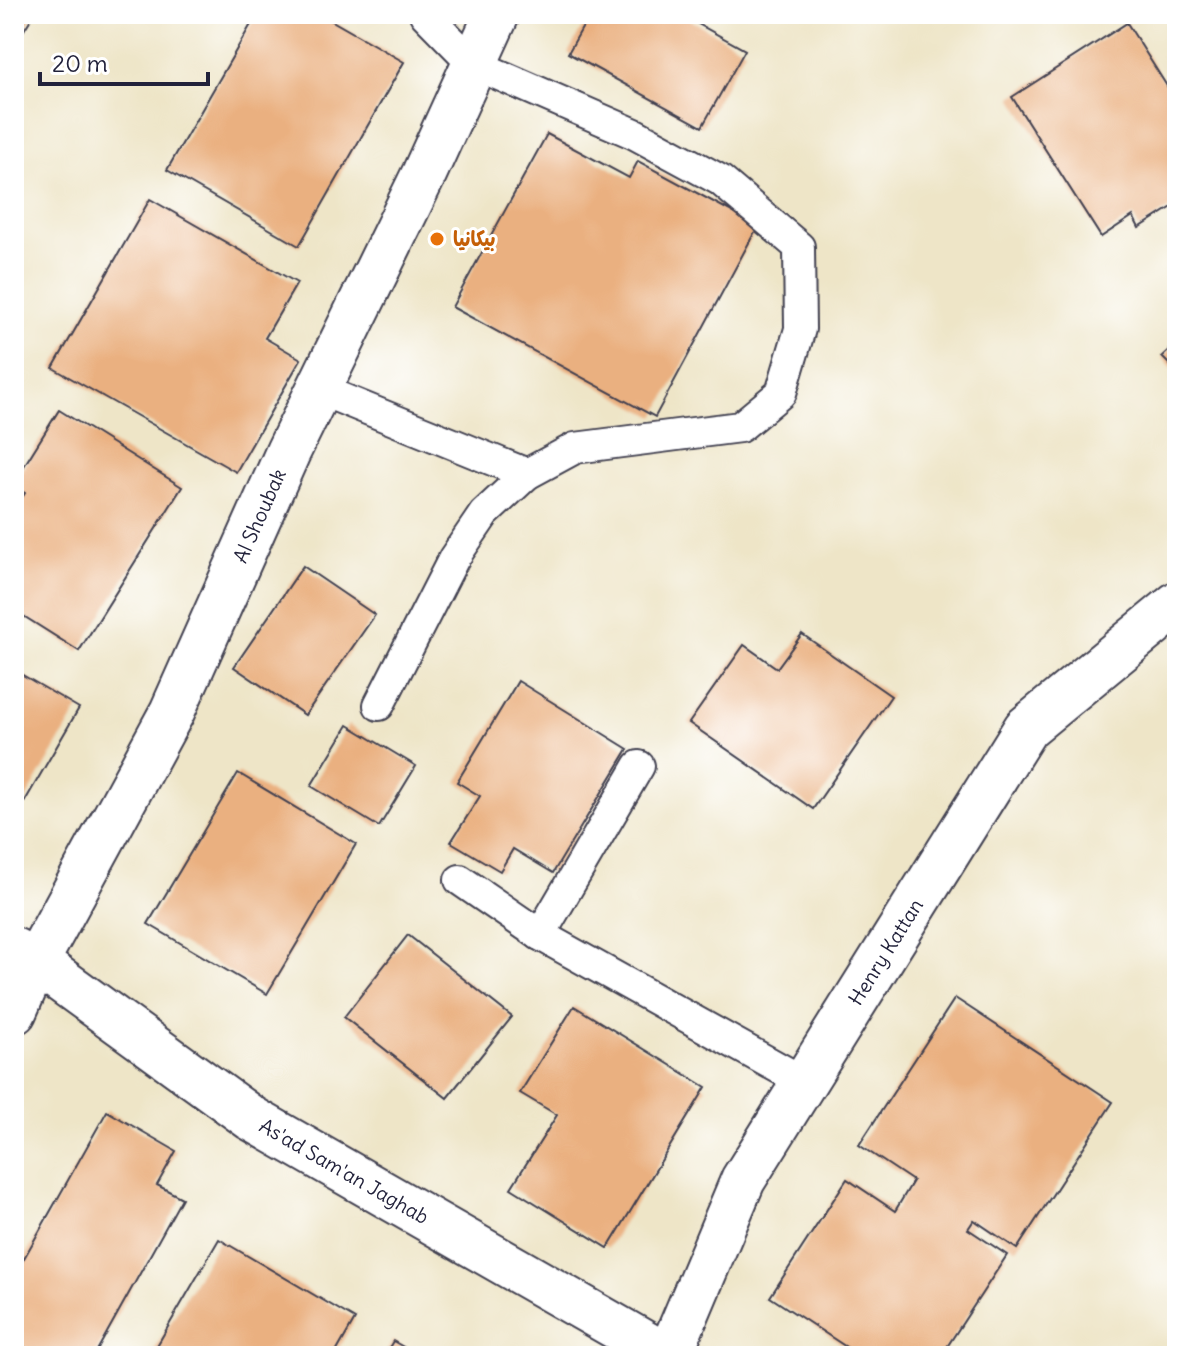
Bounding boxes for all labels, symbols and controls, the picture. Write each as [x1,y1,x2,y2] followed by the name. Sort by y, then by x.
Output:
[40,36,208,86] scale bar
[52,48,108,78] text: 20 m
[453,226,496,252] place label: بيكانيا
[428,230,446,248] marker: بيكانيا
[227,465,291,567] street label: Al Shoubak
[843,894,928,1010] street label: Henry Kattan
[255,1113,434,1229] street label: As'ad Sam'an Jaghab

